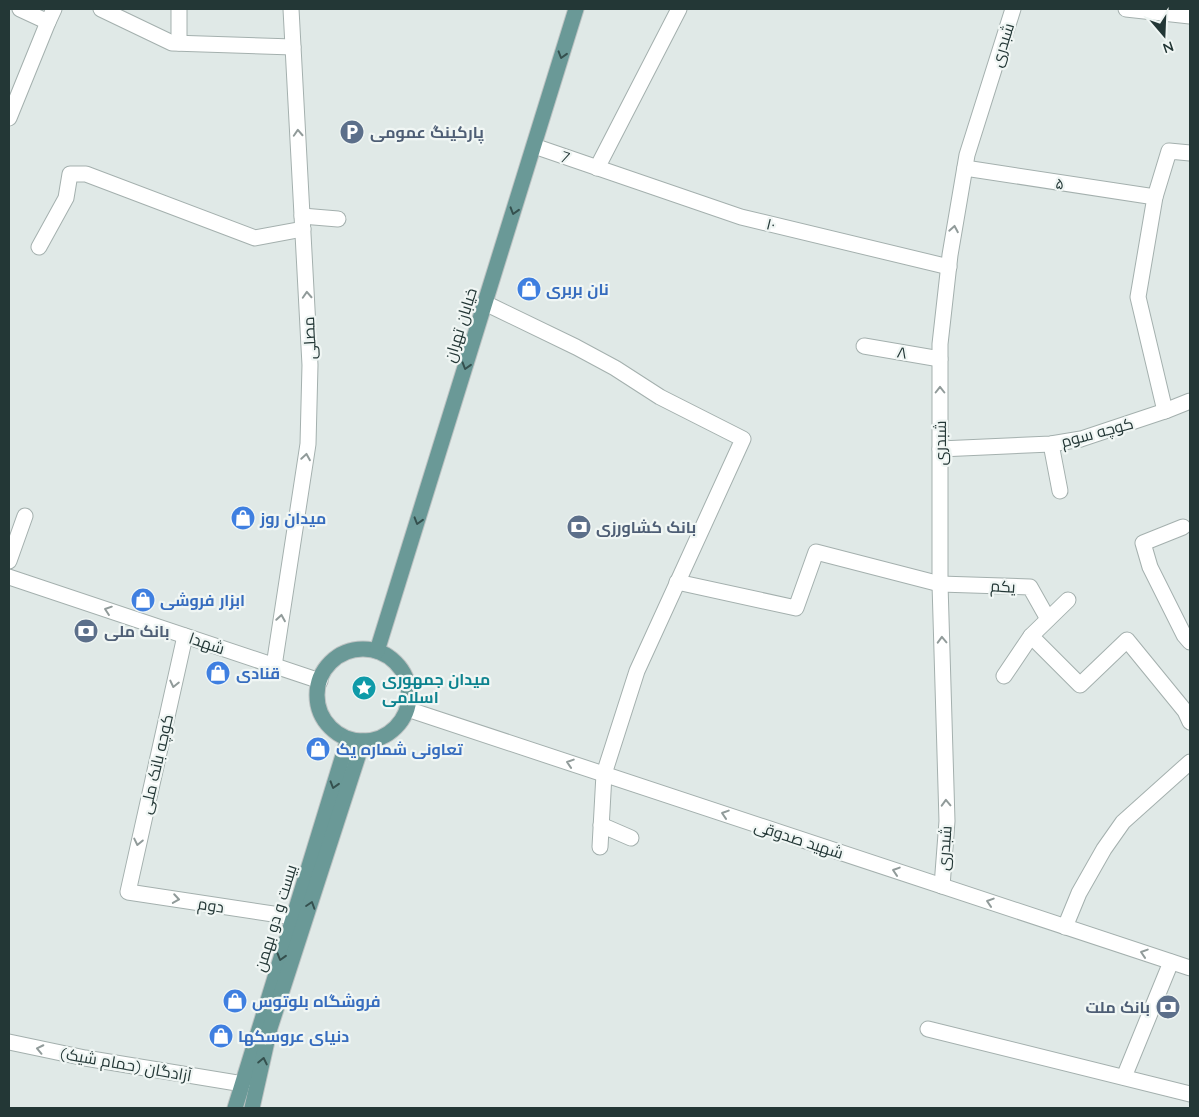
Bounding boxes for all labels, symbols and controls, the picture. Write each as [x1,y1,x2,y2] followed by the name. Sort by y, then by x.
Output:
[1139,10,1189,60] north arrow
[986,21,1019,70] street label: شبدری
[1160,37,1176,57] text: N
[557,51,567,59] one-way arrow
[339,119,365,145] parking icon: پارکینگ عمومی
[370,122,484,144] place label: پارکینگ عمومی
[292,128,303,136] one-way arrow
[558,146,572,168] street label: 7
[1054,172,1066,194] street label: ۵
[509,206,519,214] one-way arrow
[764,213,778,235] street label: ۱۰
[949,224,959,233] one-way arrow
[516,276,542,302] shop icon: نان بربری
[546,279,609,299] place label: نان بربری
[439,285,482,365] street label: خیابان تهران
[301,291,312,299] one-way arrow
[298,316,321,360] street label: مصلی
[896,341,909,363] street label: ۸
[461,361,471,369] one-way arrow
[935,386,945,394] one-way arrow
[1059,413,1136,453] street label: کوچه سوم
[930,420,951,466] street label: شبدری
[300,453,311,461] one-way arrow
[230,505,256,531] shop icon: میدان روز
[259,508,326,528] place label: میدان روز
[566,514,592,540] bank icon: بانک کشاورزی
[413,516,423,525] one-way arrow
[596,517,696,537] place label: بانک کشاورزی
[990,575,1017,599] street label: یکم
[130,587,156,613] shop icon: ابزار فروشی
[160,590,245,610] place label: ابزار فروشی
[104,606,112,616] one-way arrow
[276,613,286,622] one-way arrow
[73,618,99,644] bank icon: بانک ملی
[104,621,169,641] place label: بانک ملی
[186,628,228,659] street label: شهدا
[936,636,947,644] one-way arrow
[205,660,231,686] shop icon: قنادی
[236,663,280,683] place label: قنادی
[382,669,490,707] place label: میدان جمهوری اسلامی
[351,675,377,701] place icon: میدان جمهوری اسلامی
[169,679,180,688] one-way arrow
[135,712,179,816] street label: کوچه بانک ملی
[305,736,331,762] shop icon: تعاونی شماره یک
[336,739,464,759] place label: تعاونی شماره یک
[567,759,575,769] one-way arrow
[330,781,340,789] one-way arrow
[941,799,951,806] one-way arrow
[721,810,729,820] one-way arrow
[752,815,846,864] street label: شهید صدوقی
[932,825,957,871] street label: شبدری
[134,838,144,847] one-way arrow
[249,862,302,974] street label: بیست و دو بهمن
[892,867,900,877] one-way arrow
[196,893,226,919] street label: دوم
[172,894,180,904] one-way arrow
[986,898,994,908] one-way arrow
[305,902,315,910] one-way arrow
[1140,949,1149,959] one-way arrow
[277,953,287,961] one-way arrow
[222,988,248,1014] shop icon: فروشگاه بلوتوس
[252,991,381,1011] place label: فروشگاه بلوتوس
[1155,994,1181,1020] bank icon: بانک ملت
[1085,997,1150,1017] place label: بانک ملت
[208,1023,234,1049] shop icon: دنیای عروسکها
[238,1026,349,1046] place label: دنیای عروسکها
[58,1043,194,1087] street label: آزادگان (حمام شیک)
[36,1044,44,1055] one-way arrow
[257,1056,268,1065] one-way arrow

